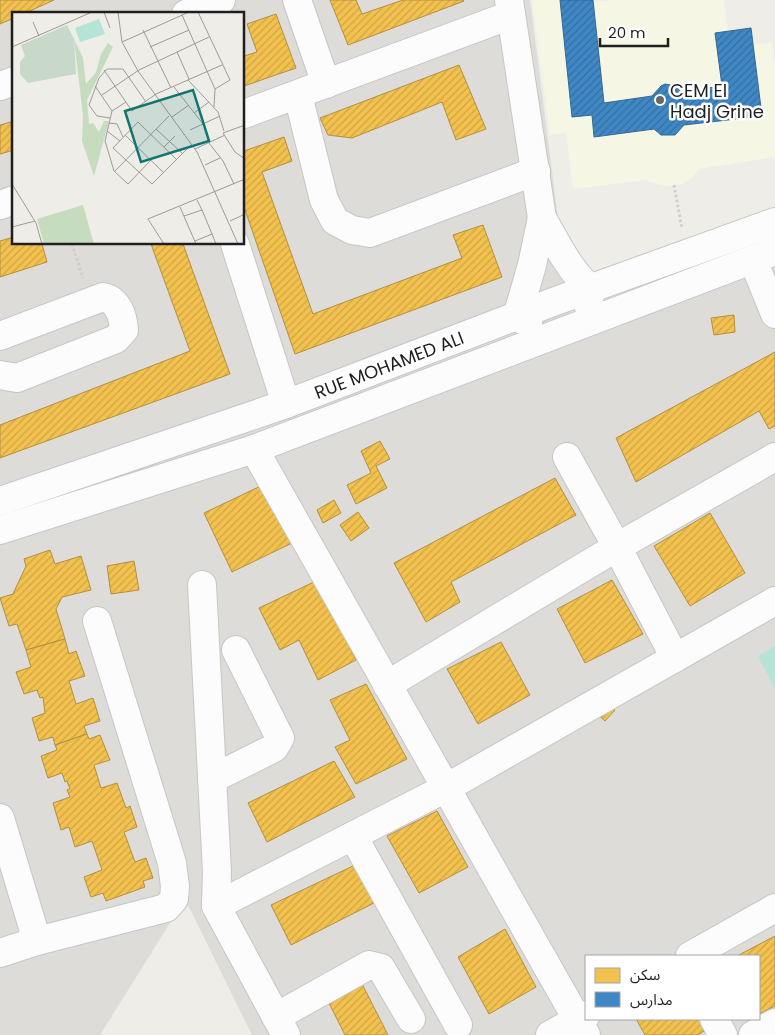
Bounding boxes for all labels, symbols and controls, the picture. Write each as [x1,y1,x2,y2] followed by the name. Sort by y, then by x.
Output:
[12,12,245,245] inset map
[600,15,668,47] scale bar
[608,22,646,43] text: 20 m
[670,78,764,124] place label: CEM El Hadj Grine
[654,94,666,106] marker: CEM El Hadj Grine
[311,325,467,405] street label: RUE MOHAMED ALI
[585,955,760,1020] legend
[630,964,661,985] text: سكن
[630,989,673,1010] text: مدارس

